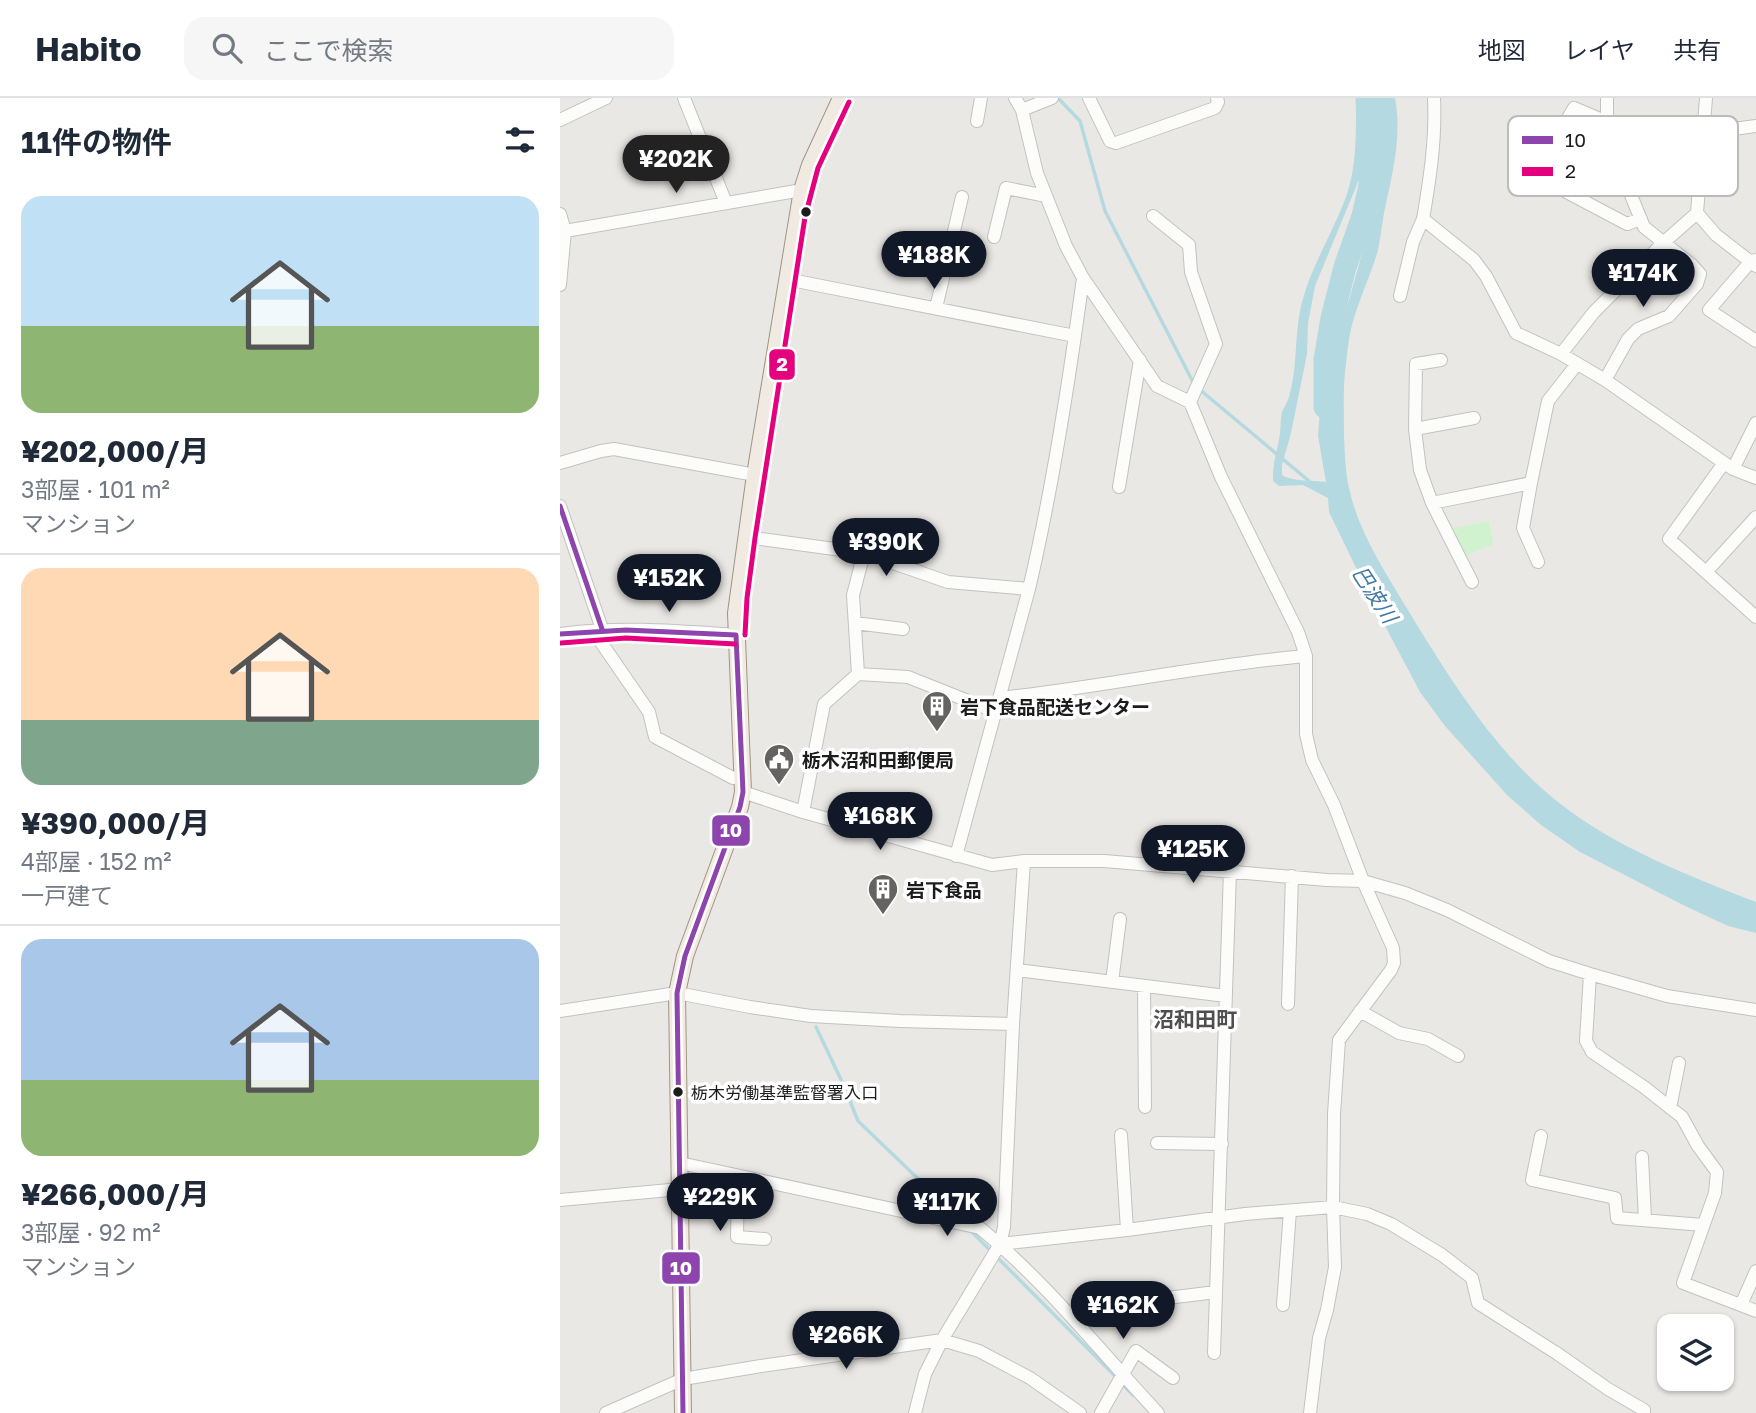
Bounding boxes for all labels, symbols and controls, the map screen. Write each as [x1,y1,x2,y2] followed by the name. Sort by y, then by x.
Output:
[184,17,674,80] search box
[35,29,142,68] text: Habito
[208,29,246,67] icon: search
[264,35,394,66] text: ここで検索
[1478,35,1526,64] text: 地図
[1564,35,1635,64] text: レイヤ
[1673,35,1721,64] text: 共有
[1508,116,1738,196] legend
[501,121,539,159] icon: filters
[21,124,172,160] text: 11件の物件
[1565,128,1586,151] text: 10
[627,136,725,195] pin: ¥202K
[639,144,713,172] text: ¥202K
[1565,159,1576,182] text: 2
[799,205,813,219] unlabelled marker
[885,232,983,291] pin: ¥188K
[897,240,971,268] text: ¥188K
[217,242,343,368] icon: home
[1594,250,1692,309] pin: ¥174K
[1608,258,1678,286] text: ¥174K
[768,348,796,381] line badge: 2
[776,352,788,375] text: 2
[21,433,209,469] text: ¥202,000/月
[21,475,170,503] text: 3部屋 · 101 m²
[21,509,136,537] text: マンション
[837,518,935,578] pin: ¥390K
[848,527,924,555] text: ¥390K
[620,554,718,614] pin: ¥152K
[1347,561,1404,629] water label: 巴波川
[633,563,705,591] text: ¥152K
[217,614,343,740] icon: home
[920,689,954,733] building icon: 岩下食品配送センター
[960,695,1150,718] place label: 岩下食品配送センター
[762,742,796,786] public building icon: 栃木沼和田郵便局
[802,748,954,771] place label: 栃木沼和田郵便局
[831,792,929,852] pin: ¥168K
[843,801,917,829] text: ¥168K
[21,805,210,841] text: ¥390,000/月
[711,814,751,847] line badge: 10
[720,818,742,841] text: 10
[1144,826,1242,885] pin: ¥125K
[1157,834,1229,862] text: ¥125K
[21,847,172,875] text: 4部屋 · 152 m²
[866,872,900,916] building icon: 岩下食品
[906,878,982,901] place label: 岩下食品
[21,881,113,909] text: 一戸建て
[217,985,343,1111] icon: home
[1153,1006,1237,1032] district label: 沼和田町
[691,1082,878,1103] place label: 栃木労働基準監督署入口
[671,1085,685,1099] marker: 栃木労働基準監督署入口
[671,1174,769,1233] pin: ¥229K
[21,1176,210,1212] text: ¥266,000/月
[898,1178,996,1238] pin: ¥117K
[683,1182,757,1210] text: ¥229K
[913,1187,981,1215] text: ¥117K
[21,1218,161,1246] text: 3部屋 · 92 m²
[661,1251,701,1285] line badge: 10
[21,1252,136,1280] text: マンション
[670,1256,692,1279] text: 10
[1074,1282,1172,1341] pin: ¥162K
[1087,1290,1159,1318] text: ¥162K
[797,1312,895,1371] pin: ¥266K
[1657,1314,1734,1391] map controls
[1657,1314,1734,1391] button: layers
[808,1320,884,1348] text: ¥266K

